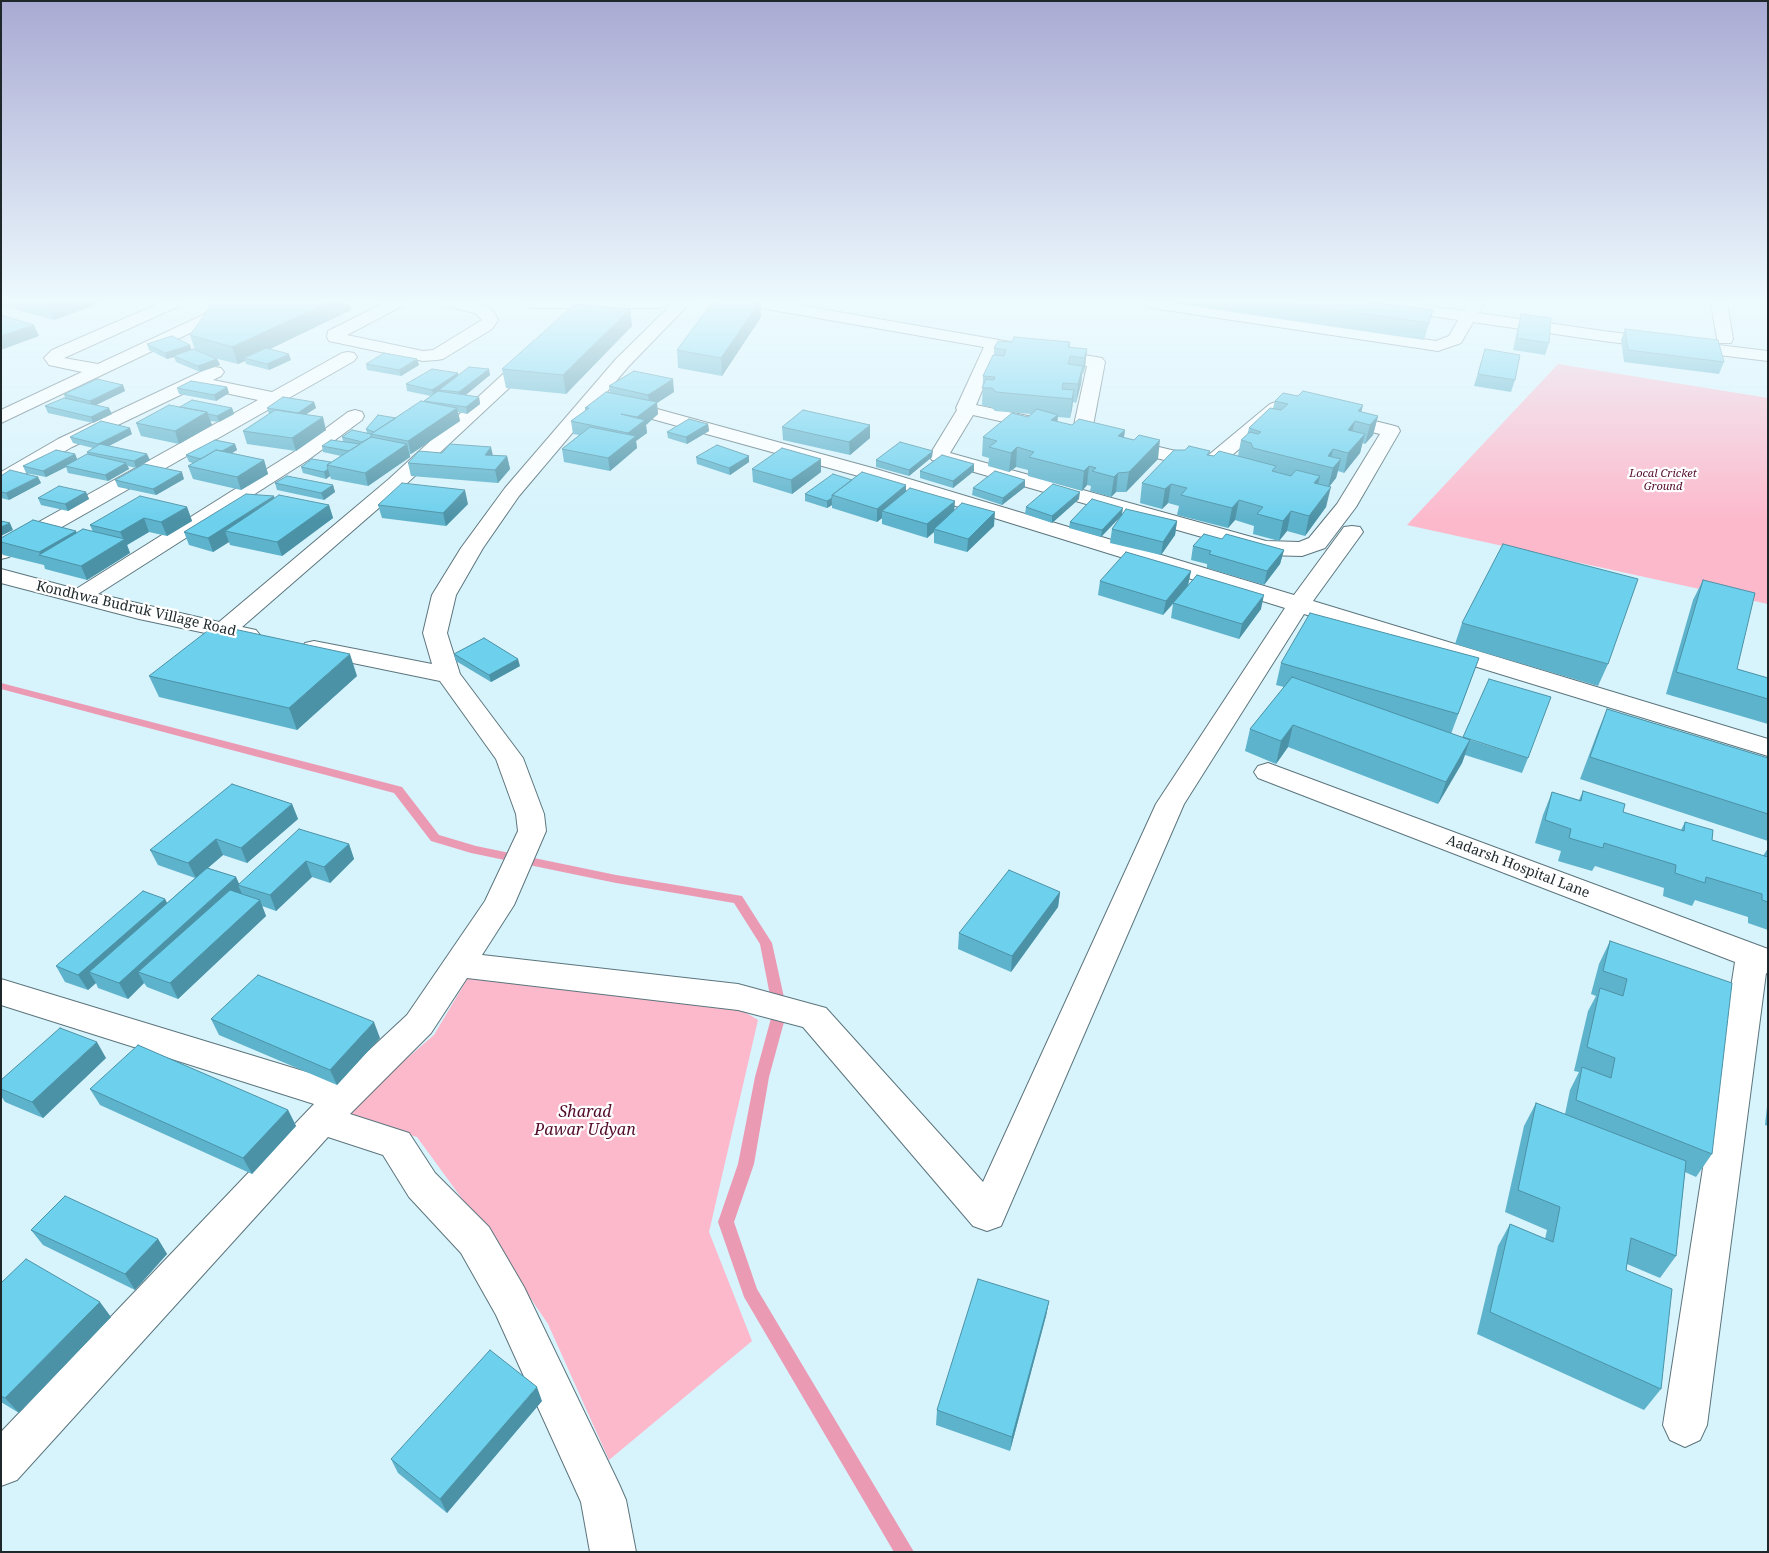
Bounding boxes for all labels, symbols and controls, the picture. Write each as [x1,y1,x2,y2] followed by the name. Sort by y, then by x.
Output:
[1629,467,1697,493] park label: Local Cricket Ground
[34,578,238,640] street label: Kondhwa Budruk Village Road
[1444,832,1592,902] street label: Aadarsh Hospital Lane
[534,1102,636,1140] park label: Sharad Pawar Udyan

